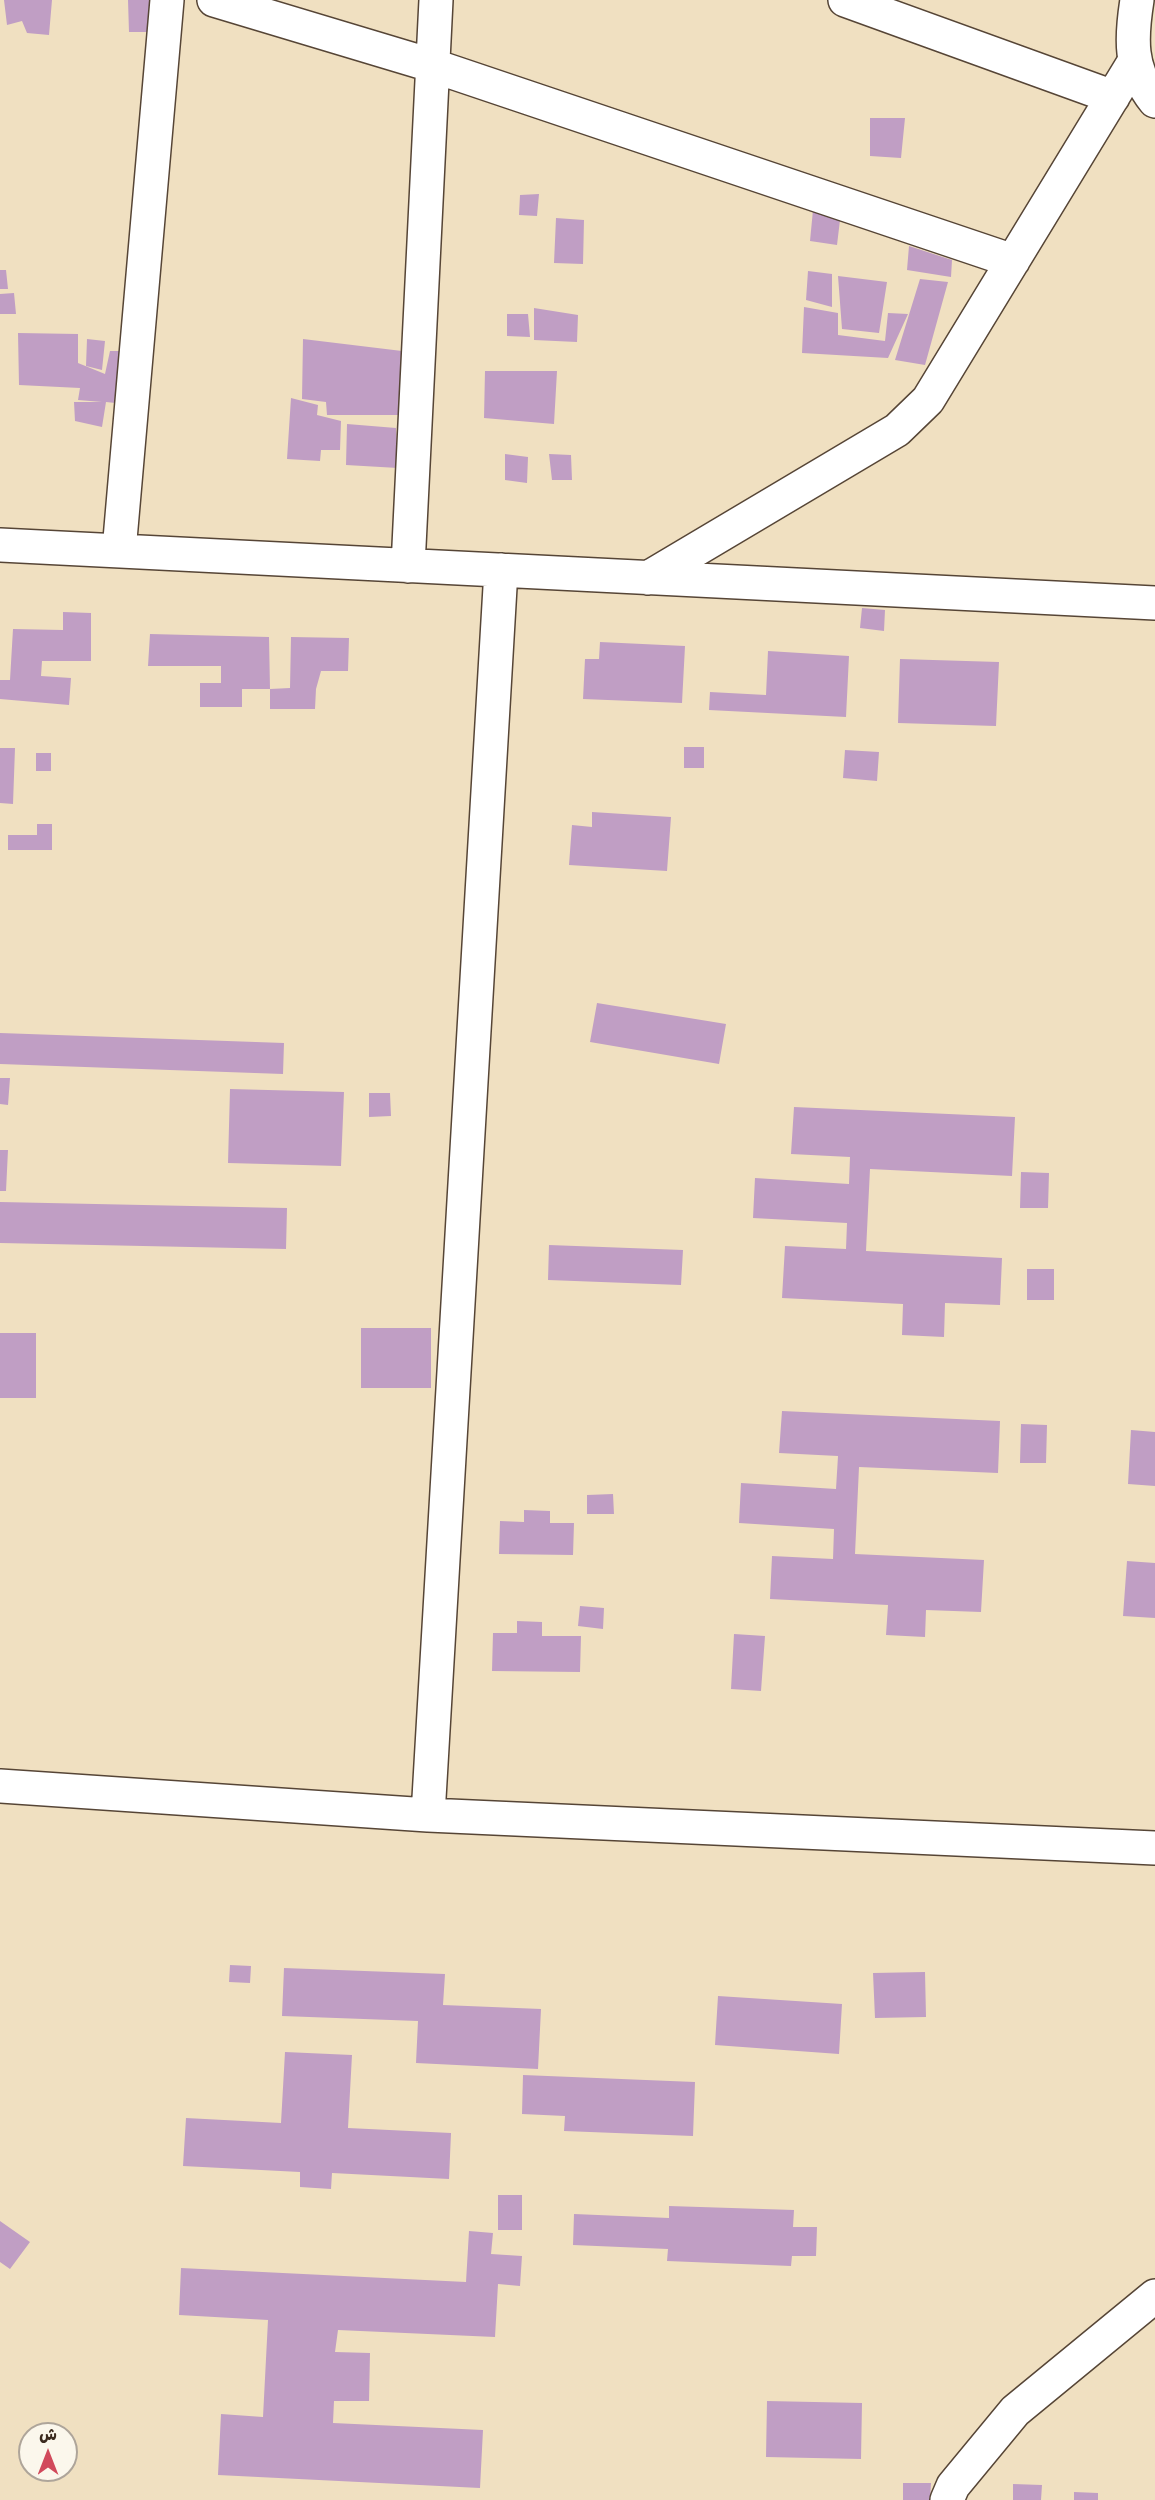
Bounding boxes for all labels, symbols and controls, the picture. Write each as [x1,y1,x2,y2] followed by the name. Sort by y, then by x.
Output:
[18,2422,78,2482] north arrow
[39,2425,57,2446] text: ش

